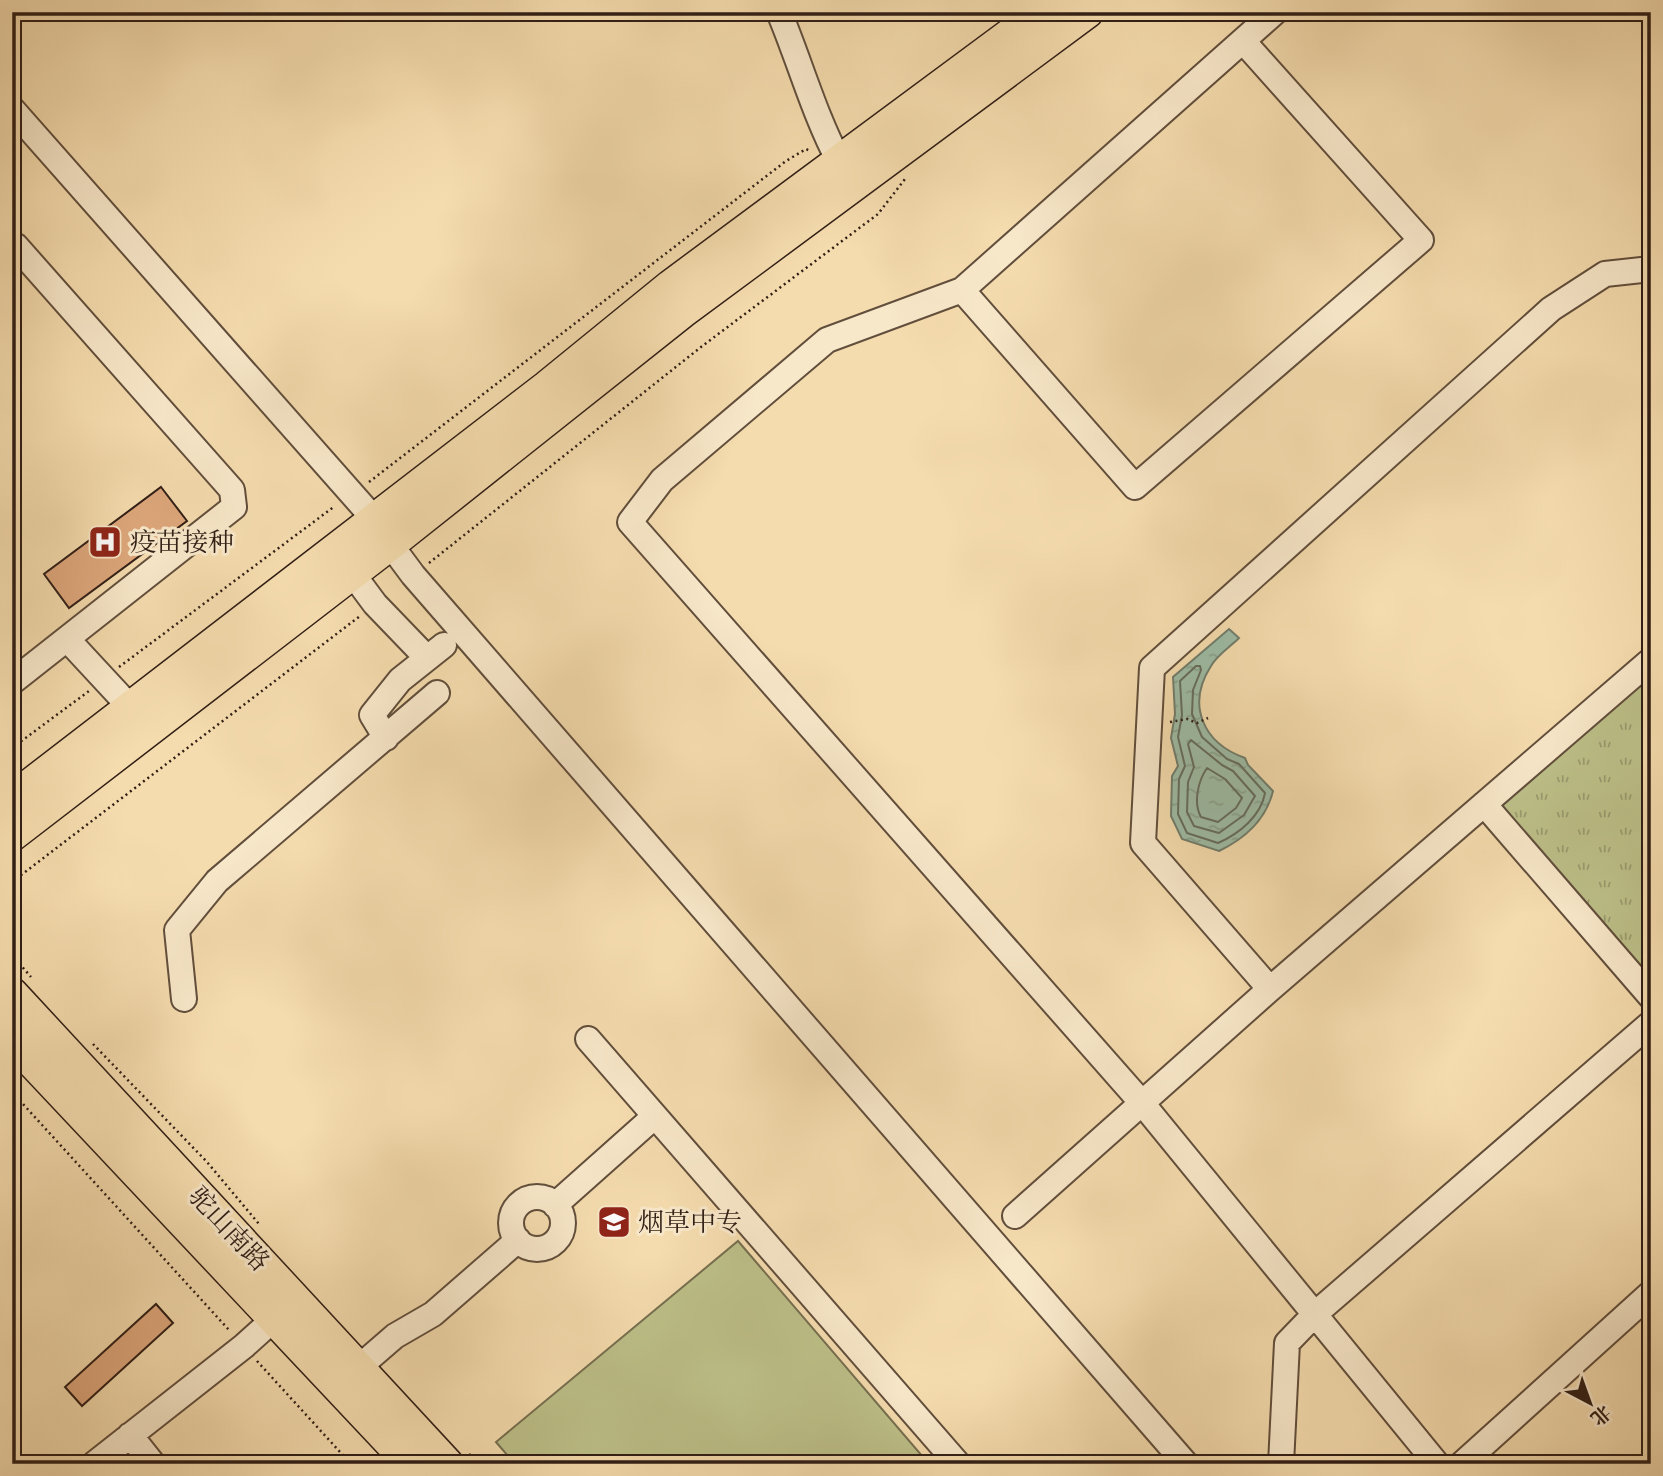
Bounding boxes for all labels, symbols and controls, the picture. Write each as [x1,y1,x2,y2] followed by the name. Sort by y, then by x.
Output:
[86,523,124,561] hospital icon: 疫苗接种
[130,527,234,558] place label: 疫苗接种
[182,1180,276,1278] street label: 驼山南路
[595,1203,633,1241] school or university icon: 烟草中专
[638,1207,742,1238] place label: 烟草中专
[1554,1368,1624,1438] north arrow
[1586,1401,1615,1430] text: 北

